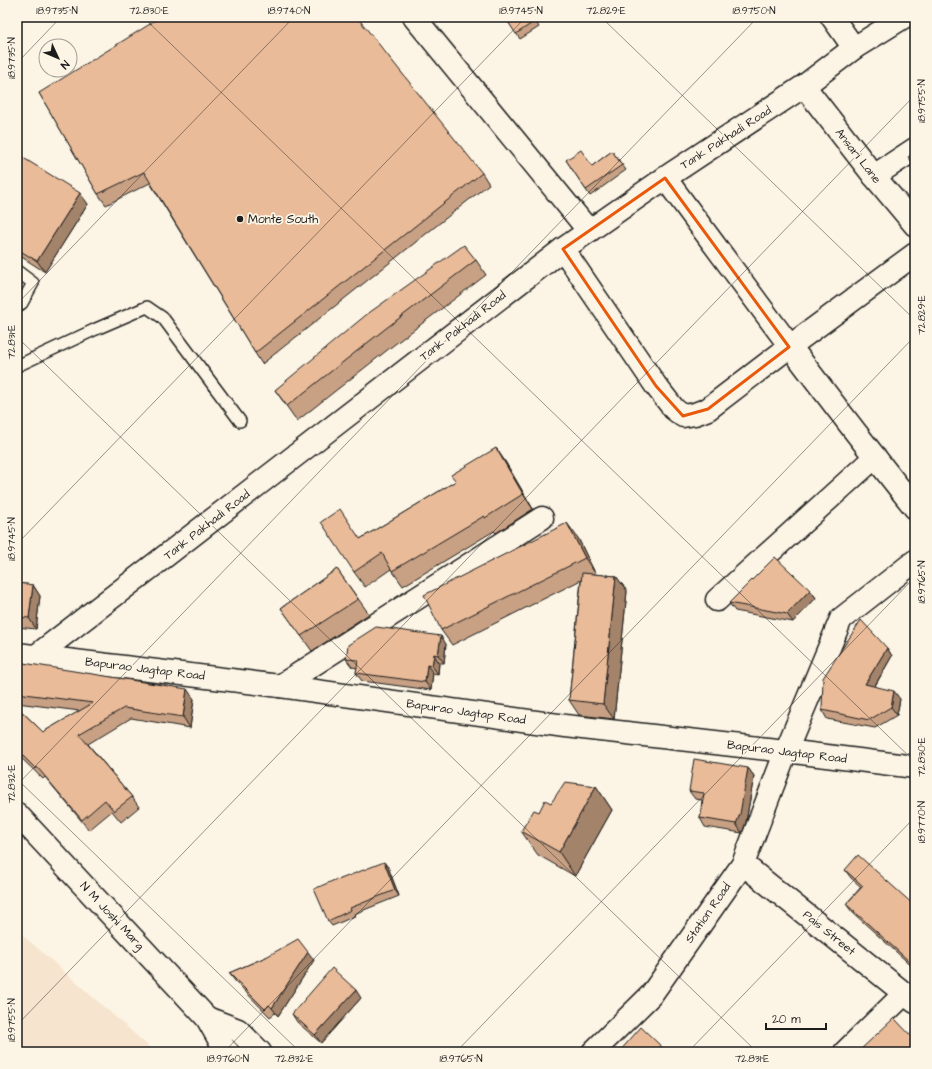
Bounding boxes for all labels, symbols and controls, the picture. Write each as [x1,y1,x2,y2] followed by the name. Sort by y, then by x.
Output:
[36,4,78,18] text: 18.9735°N
[129,4,169,18] text: 72.830°E
[268,4,310,18] text: 18.9740°N
[499,4,543,18] text: 18.9745°N
[586,4,626,18] text: 72.829°E
[733,4,775,18] text: 18.9750°N
[5,37,19,79] text: 18.9735°N
[38,38,78,78] north arrow
[57,57,73,72] text: N
[915,79,929,123] text: 18.9755°N
[677,102,775,174] street label: Tank Pakhadi Road
[831,125,885,188] street label: Ansari Lane
[248,211,318,228] place label: Monte South
[235,214,245,224] marker: Monte South
[416,287,510,365] street label: Tank Pakhadi Road
[915,295,929,335] text: 72.829°E
[5,325,19,359] text: 72.831°E
[160,486,254,564] street label: Tank Pakhadi Road
[5,517,19,561] text: 18.9745°N
[915,561,929,603] text: 18.9765°N
[84,653,206,686] street label: Bapurao Jagtap Road
[405,695,527,730] street label: Bapurao Jagtap Road
[726,736,848,769] street label: Bapurao Jagtap Road
[915,737,929,777] text: 72.830°E
[5,765,19,803] text: 72.832°E
[915,801,929,843] text: 18.9770°N
[75,878,148,955] street label: N M Joshi Marg
[681,879,735,947] street label: Station Road
[799,906,859,960] street label: Pais Street
[5,998,19,1042] text: 18.9755°N
[766,1005,826,1031] scale bar
[772,1011,801,1028] text: 20 m
[207,1052,249,1066] text: 18.9760°N
[275,1052,313,1066] text: 72.832°E
[440,1052,482,1066] text: 18.9765°N
[735,1052,769,1066] text: 72.831°E

